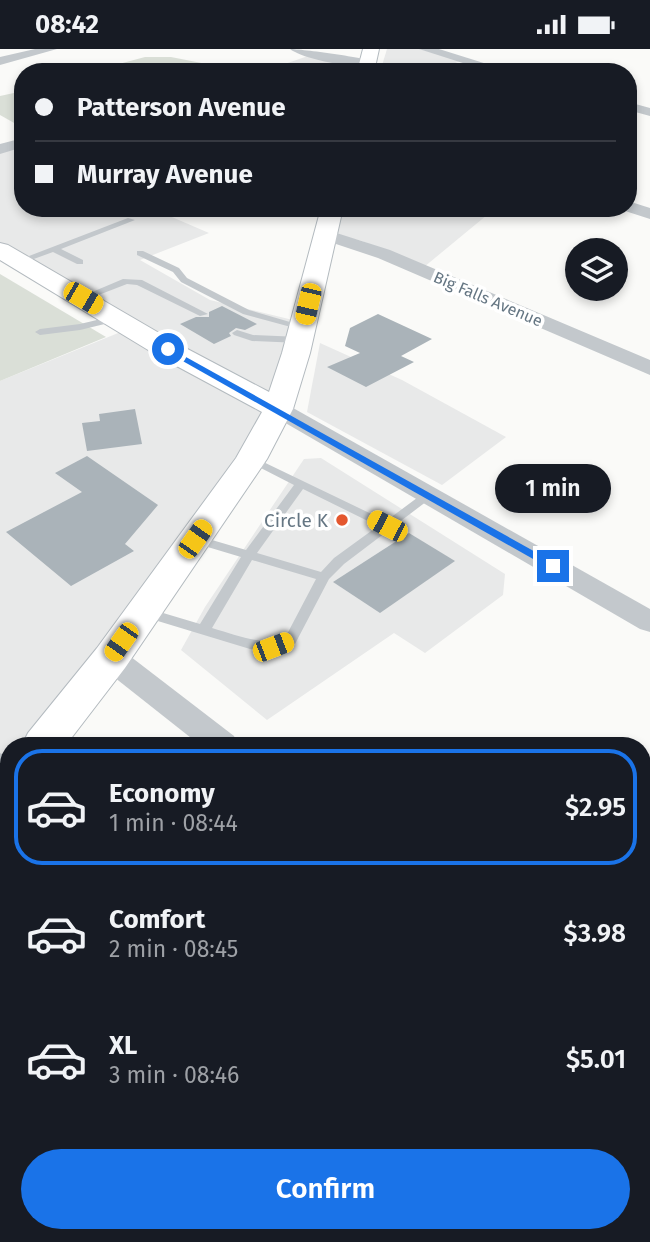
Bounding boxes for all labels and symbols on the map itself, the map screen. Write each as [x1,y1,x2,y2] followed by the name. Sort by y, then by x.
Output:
[431,268,545,330] street label: Big Falls Avenue
[60,278,107,318] car
[294,281,323,327] car
[152,333,184,365] route start
[495,465,611,513] callout: 1 min
[364,507,411,545] car
[264,509,329,532] place label: Circle K
[334,512,350,528] marker: Circle K
[175,516,216,562] car
[537,550,569,582] route end
[101,619,142,665] car
[250,630,297,664] car

